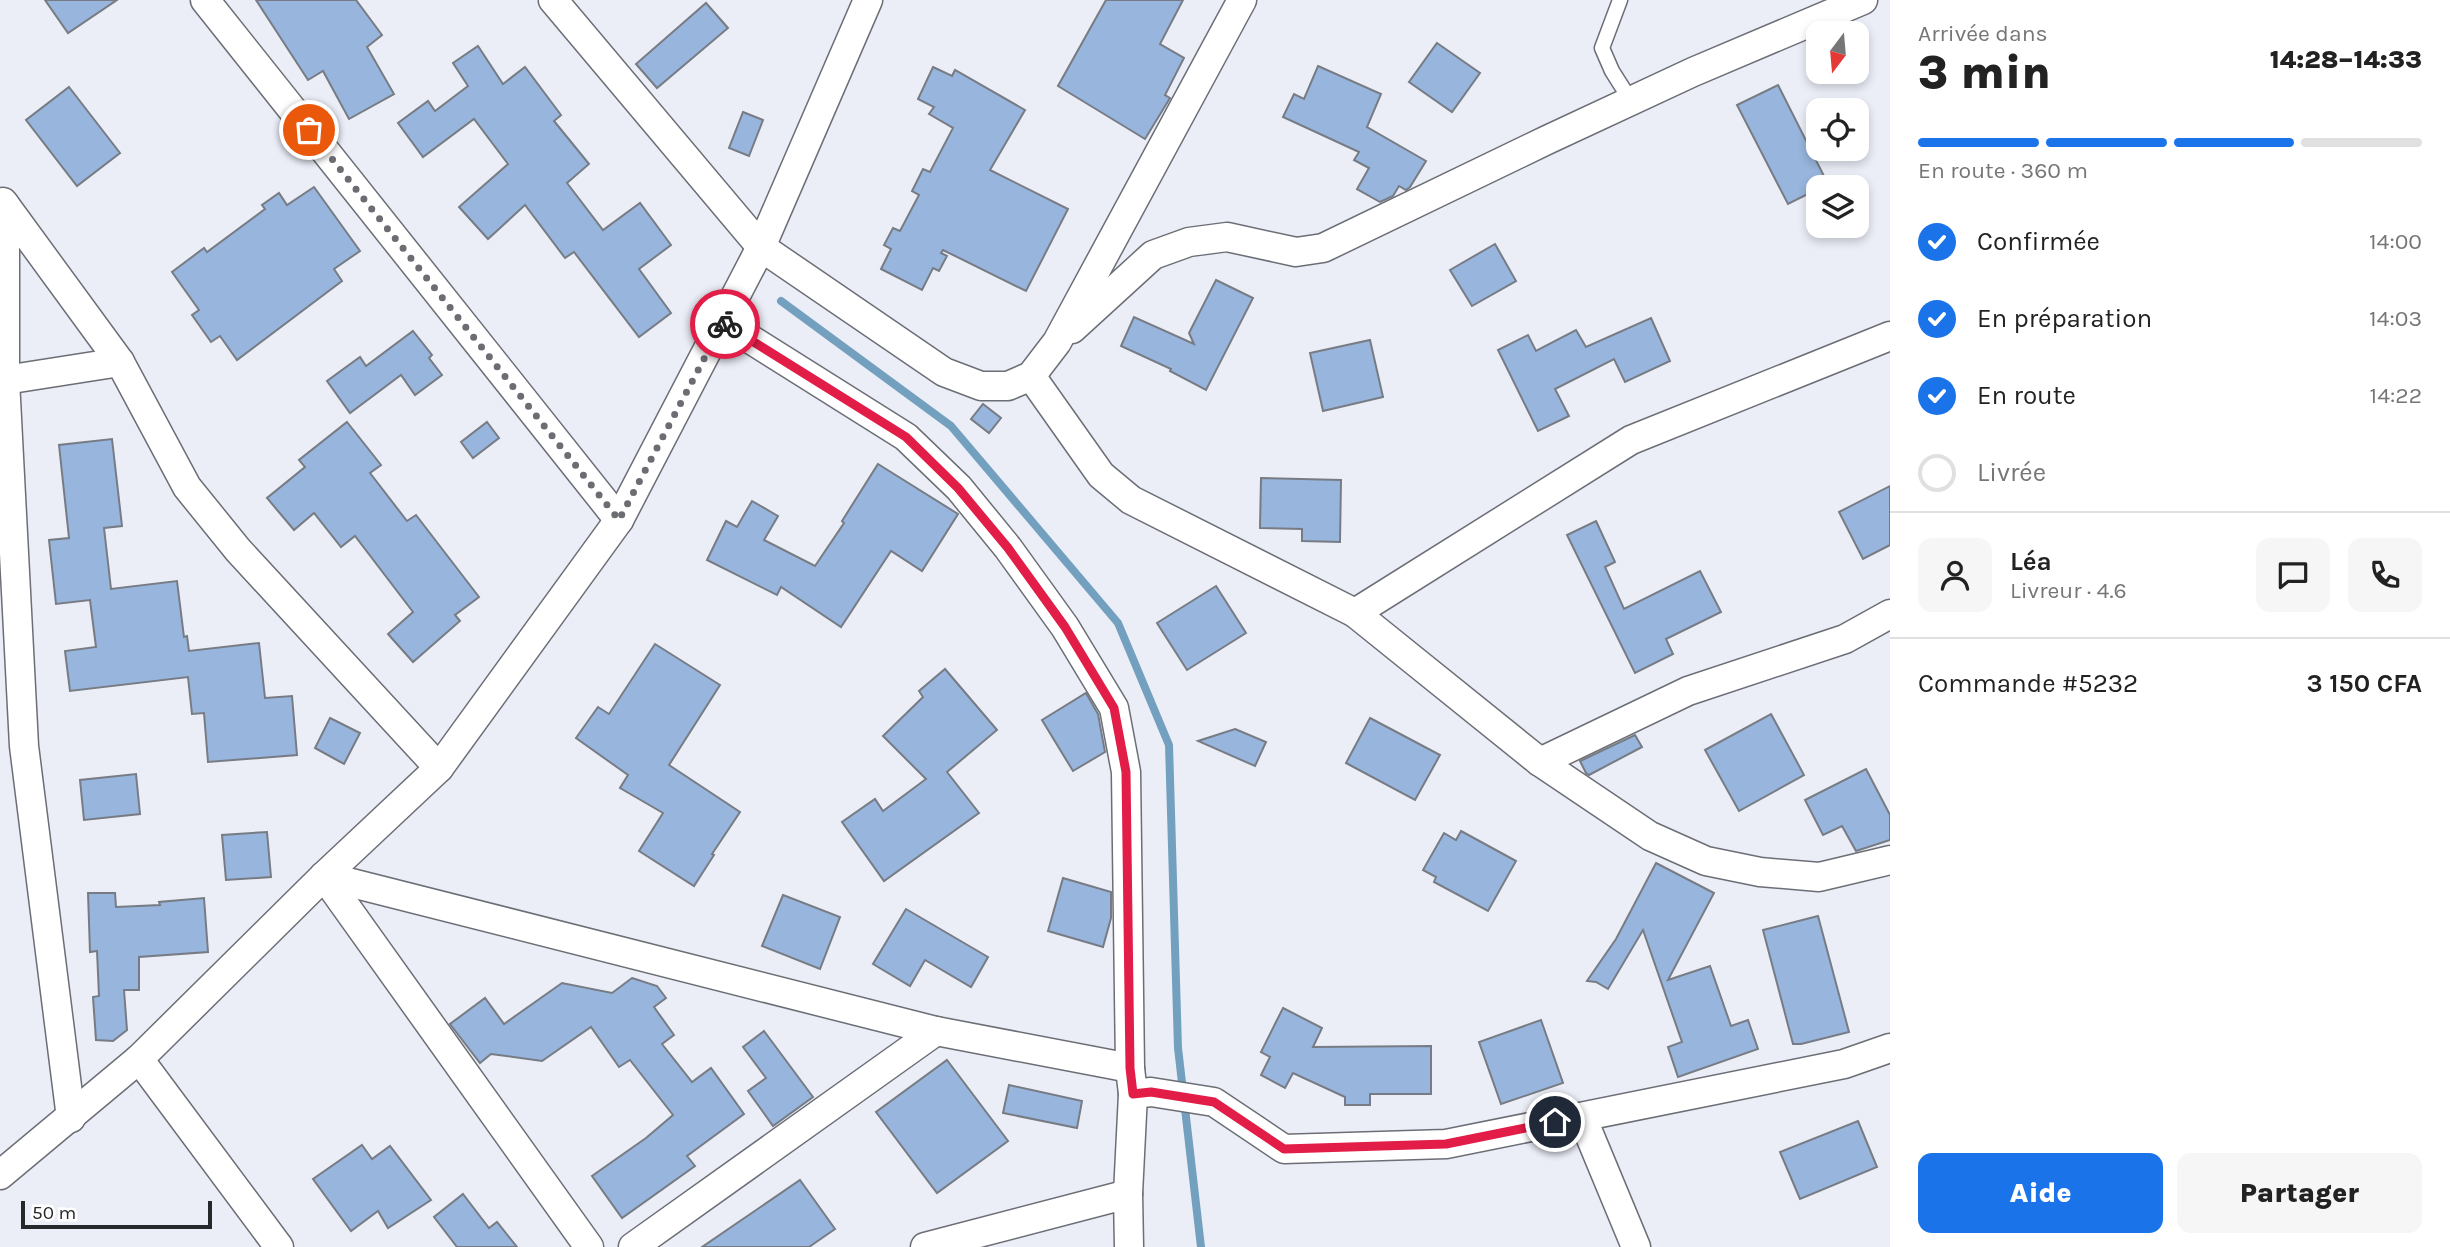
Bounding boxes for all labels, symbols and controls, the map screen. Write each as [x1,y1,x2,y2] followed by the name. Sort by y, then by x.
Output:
[1918,20,2048,47] text: Arrivée dans
[1806,21,1869,84] north arrow
[1806,21,1869,238] map controls
[2270,44,2422,75] text: 14:28–14:33
[1918,46,2051,100] text: 3 min
[1806,98,1869,161] button: locate
[279,100,339,160] pin
[290,111,328,149] icon: bag
[1918,157,2088,184] text: En route · 360 m
[1806,175,1869,238] button: layers
[1918,223,1956,261] icon: check
[1977,226,2100,257] text: Confirmée
[2369,228,2422,255] text: 14:00
[690,289,760,359] courier
[1918,300,1956,338] icon: check
[1977,303,2152,334] text: En préparation
[706,305,744,343] icon: bike
[2369,305,2422,332] text: 14:03
[1918,377,1956,415] icon: check
[1977,380,2076,411] text: En route
[2370,382,2422,409] text: 14:22
[1977,457,2046,488] text: Livrée
[1918,538,1992,612] button: person
[2256,538,2330,612] button: chat
[2348,538,2422,612] button: phone
[2010,546,2052,577] text: Léa
[2010,577,2127,604] text: Livreur · 4.6
[1918,668,2138,699] text: Commande #5232
[2307,668,2422,699] text: 3 150 CFA
[1525,1092,1585,1152] pin
[1536,1103,1574,1141] icon: home
[1918,1153,2163,1233] button: Aide
[2177,1153,2422,1233] button: Partager
[21,1198,212,1230] scale bar
[32,1202,76,1224] text: 50 m

